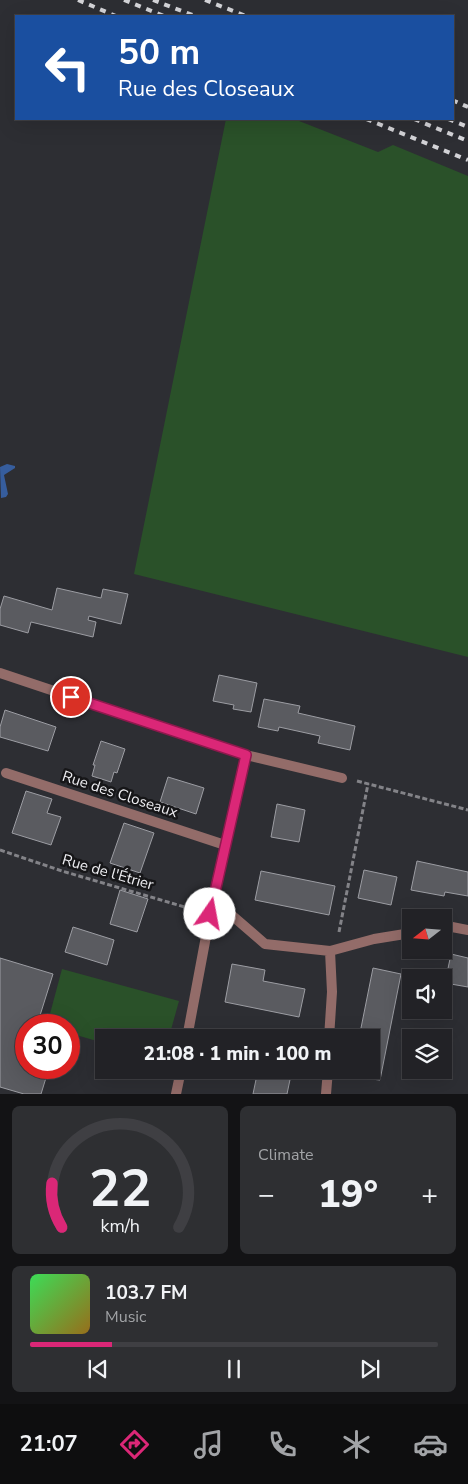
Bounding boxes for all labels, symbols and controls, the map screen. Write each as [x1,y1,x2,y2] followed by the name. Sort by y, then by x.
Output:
[118,29,200,76] text: 50 m
[35,35,100,100] icon: left
[118,74,294,104] text: Rue des Closeaux
[50,676,92,718] pin
[57,683,85,711] icon: arrive
[60,766,180,822] street label: Rue des Closeaux
[60,849,157,895] street label: Rue de l'Étrier
[183,887,235,939] position arrow
[402,909,452,959] north arrow
[402,909,452,1079] map controls
[402,969,452,1019] button: sound
[15,1014,80,1079] speed limit sign: 30
[402,1029,452,1079] button: layers
[144,1041,331,1067] text: 21:08 · 1 min · 100 m
[258,1144,313,1166] text: Climate
[89,1153,151,1224] text: 22
[318,1169,378,1220] text: 19°
[258,1176,275,1214] text: −
[421,1176,438,1214] text: +
[100,1214,140,1238] text: km/h
[105,1280,188,1306] text: 103.7 FM
[105,1306,146,1328] text: Music
[84,1355,112,1383] icon: previous
[220,1355,248,1383] icon: pause
[356,1355,384,1383] icon: next
[117,1427,152,1462] icon: directions
[191,1427,226,1462] icon: music
[265,1427,300,1462] icon: phone
[339,1427,374,1462] icon: climate
[413,1427,448,1462] icon: car
[20,1429,78,1459] text: 21:07

